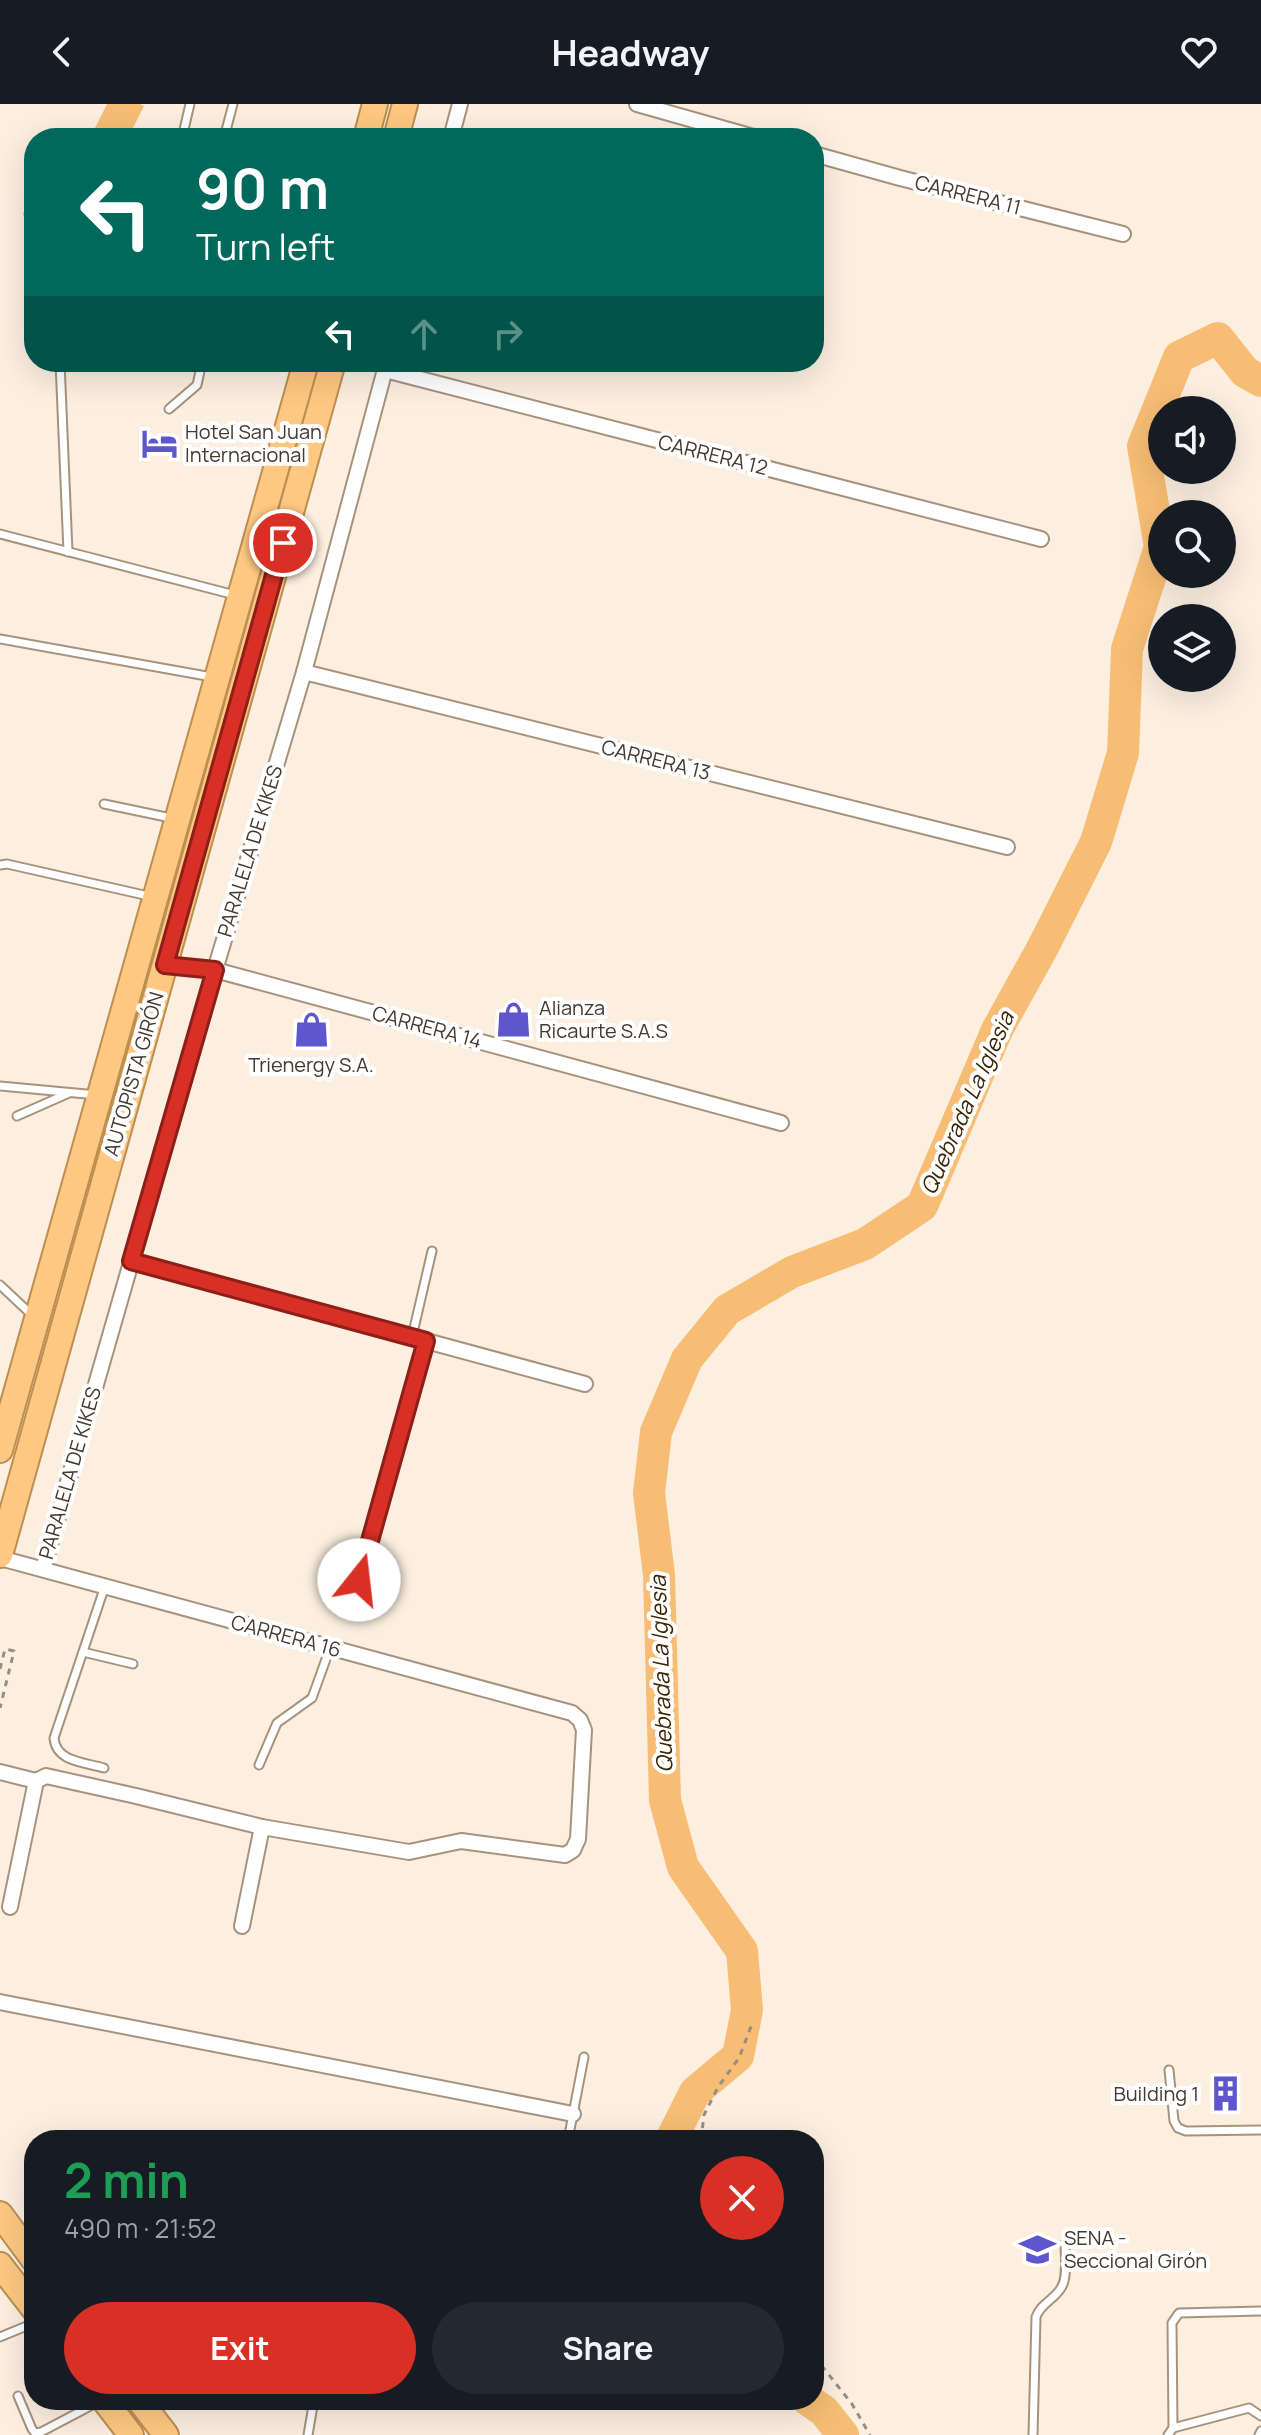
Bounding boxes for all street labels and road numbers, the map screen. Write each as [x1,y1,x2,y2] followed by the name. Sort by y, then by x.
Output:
[912,168,1024,221] street label: CARRERA 11
[656,428,771,481] street label: CARRERA 12
[599,733,713,786] street label: CARRERA 13
[211,762,288,940] street label: PARALELA DE KIKES
[97,989,170,1159] street label: AUTOPISTA GIRÓN
[370,999,485,1054] street label: CARRERA 14
[32,1384,107,1562] street label: PARALELA DE KIKES
[228,1608,344,1663] street label: CARRERA 16

